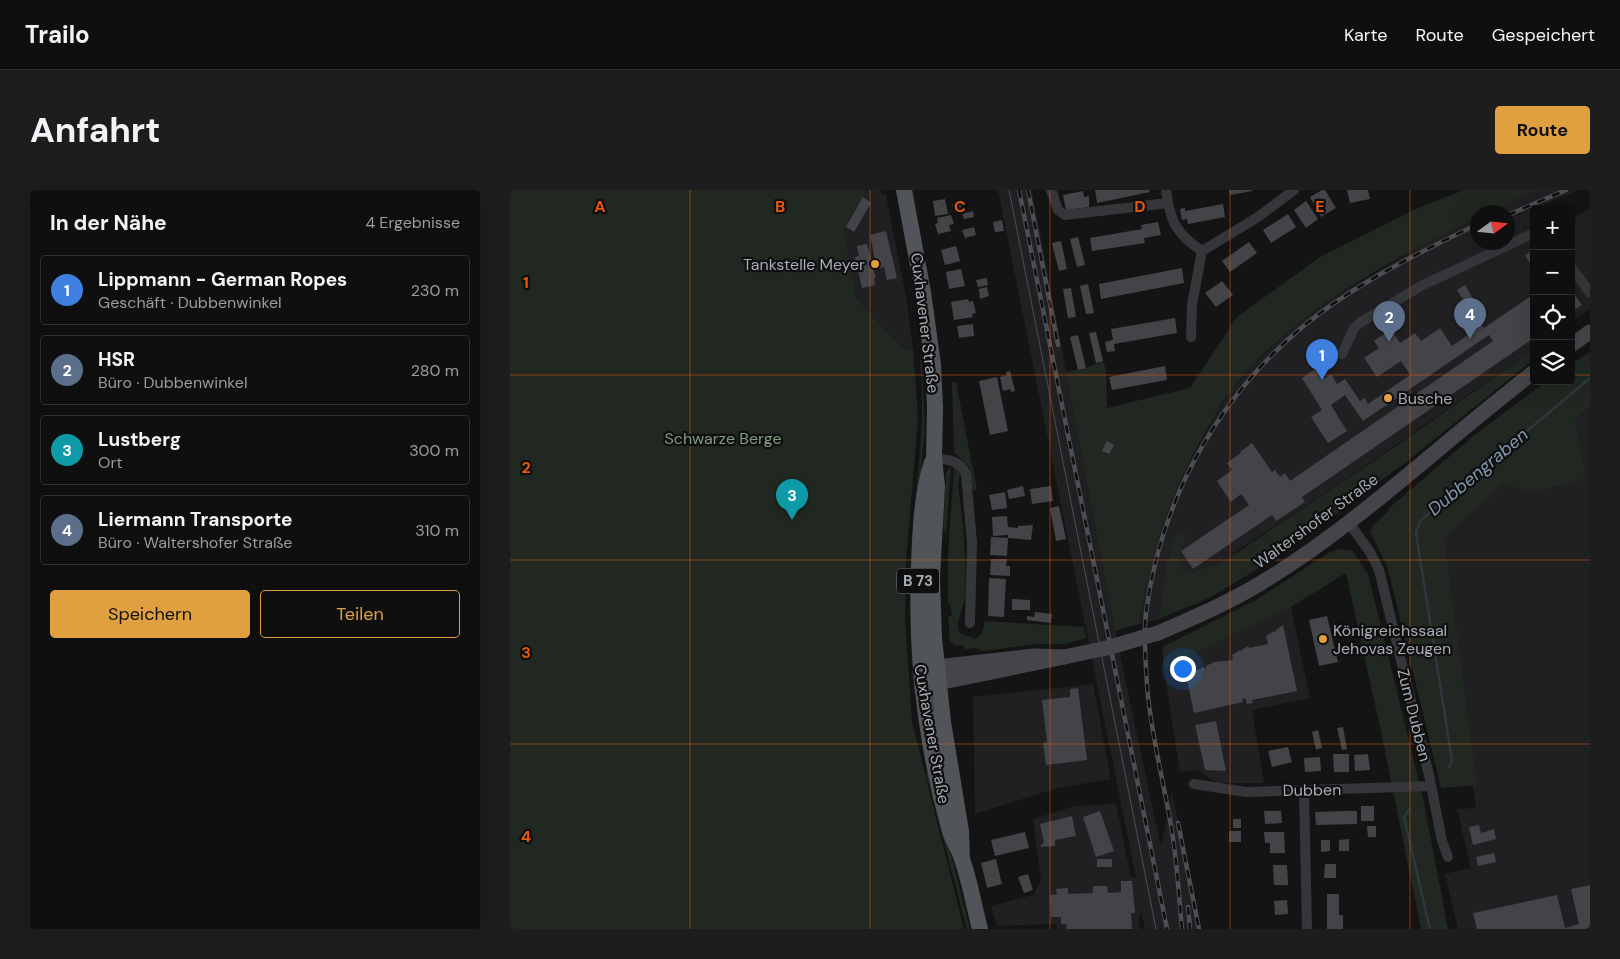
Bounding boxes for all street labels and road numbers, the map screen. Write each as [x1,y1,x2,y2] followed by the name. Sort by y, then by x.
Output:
[906,252,944,394] street label: Cuxhavener Straße
[1250,469,1382,573] street label: Waltershofer Straße
[897,568,939,594] road number: B 73
[909,663,955,805] street label: Cuxhavener Straße
[1392,666,1436,764] street label: Zum Dubben
[1283,779,1341,801] street label: Dubben

